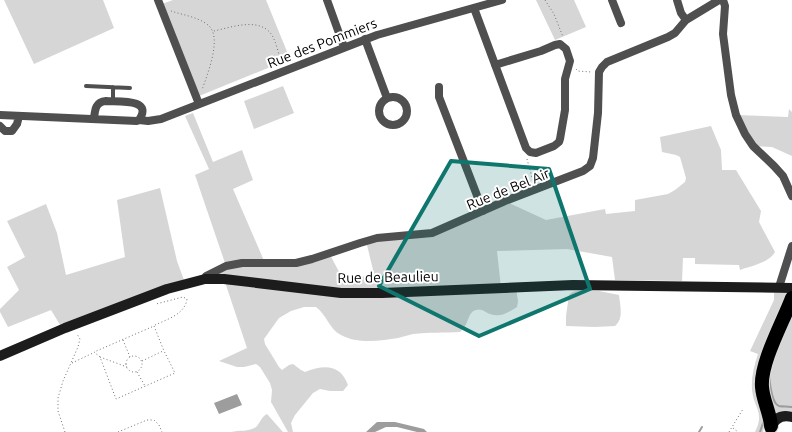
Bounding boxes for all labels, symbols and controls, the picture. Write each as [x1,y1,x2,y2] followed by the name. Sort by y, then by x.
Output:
[265,15,379,71] street label: Rue des Pommiers
[464,165,552,213] street label: Rue de Bel Air
[337,268,439,286] street label: Rue de Beaulieu

